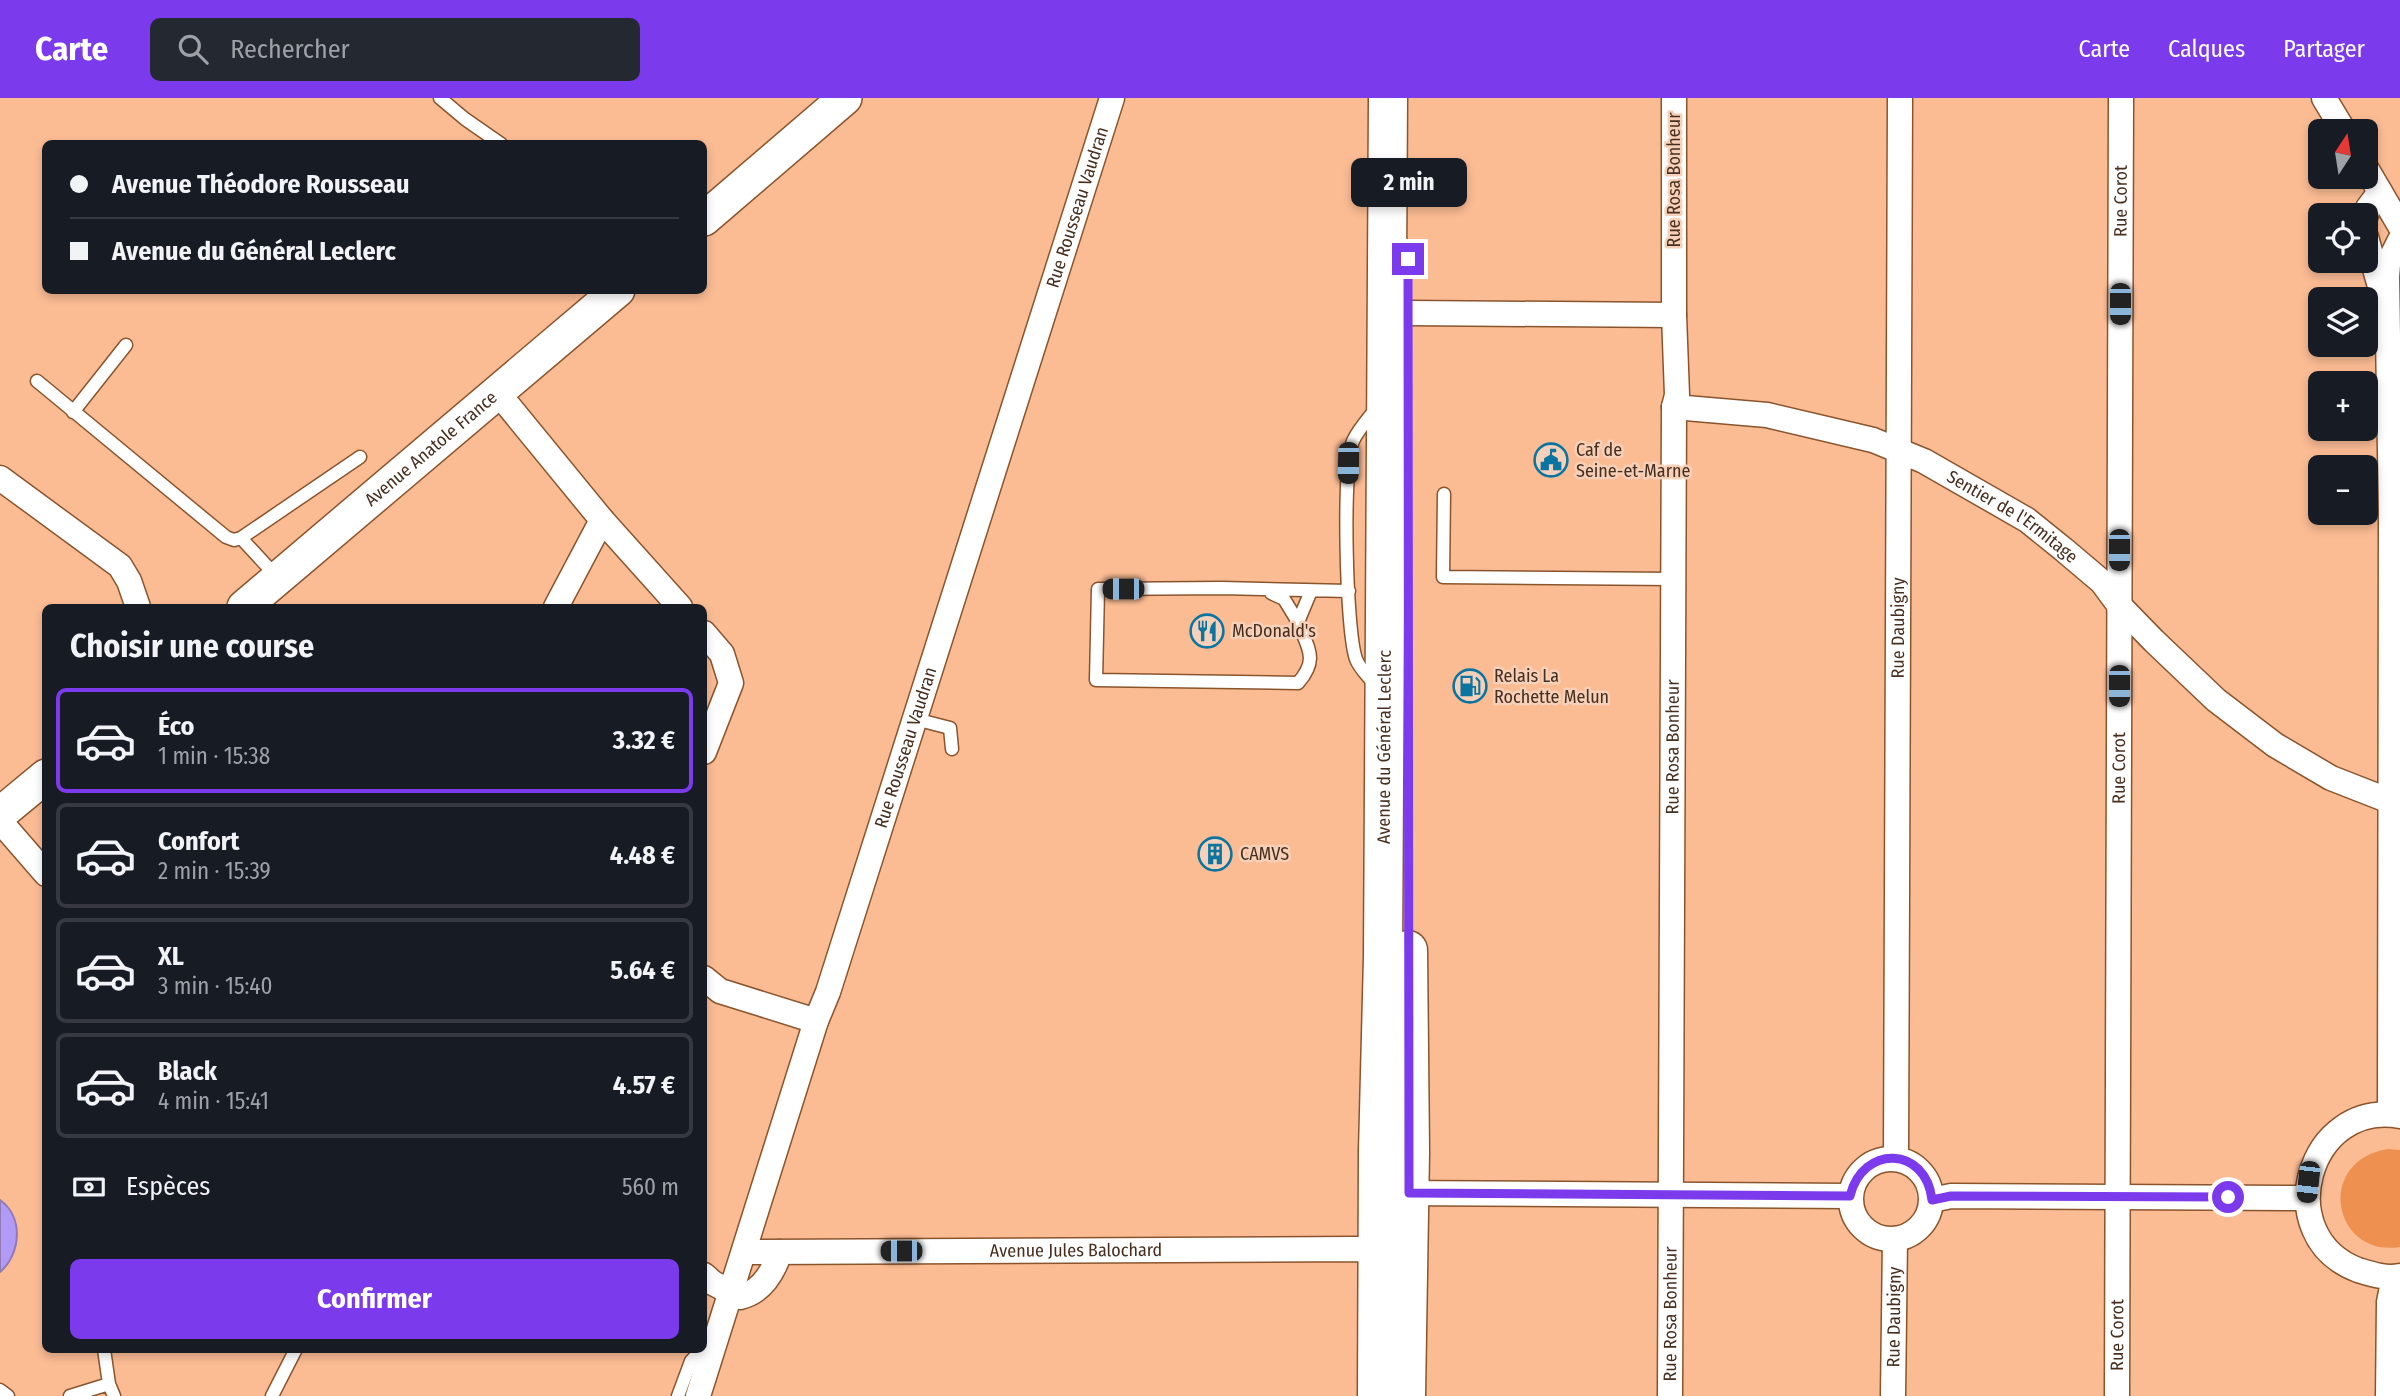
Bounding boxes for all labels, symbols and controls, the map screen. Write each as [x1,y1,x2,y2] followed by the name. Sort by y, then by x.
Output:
[150,18,640,81] search box
[35,29,108,69] text: Carte
[174,30,212,68] icon: search
[230,34,350,65] text: Rechercher
[2079,35,2130,63] text: Carte
[2168,35,2245,63] text: Calques
[2283,35,2365,63] text: Partager
[1663,112,1685,247] street label: Rue Rosa Bonheur
[2308,119,2378,189] north arrow
[2308,119,2378,525] map controls
[1041,124,1113,290] street label: Rue Rousseau Vaudran
[1350,158,1466,206] callout: 2 min
[2110,165,2132,237] street label: Rue Corot
[1384,168,1435,196] text: 2 min
[112,169,409,200] text: Avenue Théodore Rousseau
[2308,203,2378,273] button: locate
[112,236,396,267] text: Avenue du Général Leclerc
[1392,243,1424,275] route end
[2110,283,2131,325] car
[2308,287,2378,357] button: layers
[2308,371,2378,441] button: +
[360,386,502,511] street label: Avenue Anatole France
[1576,439,1690,482] place label: Caf de Seine-et-Marne
[1532,441,1570,479] public building icon: Caf de Seine-et-Marne
[1338,442,1359,484] car
[2308,455,2378,525] button: −
[1943,466,2082,568] street label: Sentier de l'Ermitage
[2109,529,2130,571] car
[1887,578,1909,678] street label: Rue Daubigny
[1103,579,1145,600] car
[1188,612,1226,650] restaurant icon: McDonald's
[1232,620,1316,642] place label: McDonald's
[70,627,314,665] text: Choisir une course
[1373,650,1396,844] street label: Avenue du Général Leclerc
[870,664,942,831] street label: Rue Rousseau Vaudran
[1494,665,1609,708] place label: Relais La Rochette Melun
[2109,665,2130,707] car
[1451,667,1489,705] fuel station icon: Relais La Rochette Melun
[1661,679,1684,815] street label: Rue Rosa Bonheur
[74,709,137,772] icon: car
[158,711,195,742] text: Éco
[613,725,675,756] text: 3.32 €
[2108,732,2130,804] street label: Rue Corot
[158,742,270,770] text: 1 min · 15:38
[74,824,137,887] icon: car
[158,826,239,857] text: Confort
[1196,835,1234,873] building icon: CAMVS
[610,840,675,871] text: 4.48 €
[1240,843,1289,865] place label: CAMVS
[158,857,271,885] text: 2 min · 15:39
[74,939,137,1002] icon: car
[158,941,184,972] text: XL
[610,955,675,986] text: 5.64 €
[158,972,272,1000] text: 3 min · 15:40
[74,1054,137,1117] icon: car
[158,1056,217,1087] text: Black
[613,1070,675,1101] text: 4.57 €
[158,1087,269,1115] text: 4 min · 15:41
[2296,1160,2321,1204] car
[70,1168,108,1206] icon: cash
[126,1171,210,1202] text: Espèces
[622,1173,679,1201] text: 560 m
[2212,1181,2244,1213] route start
[990,1239,1162,1262] street label: Avenue Jules Balochard
[881,1241,923,1262] car
[1659,1246,1682,1382] street label: Rue Rosa Bonheur
[70,1259,679,1339] button: Confirmer
[1882,1266,1906,1368] street label: Rue Daubigny
[2106,1299,2128,1371] street label: Rue Corot

